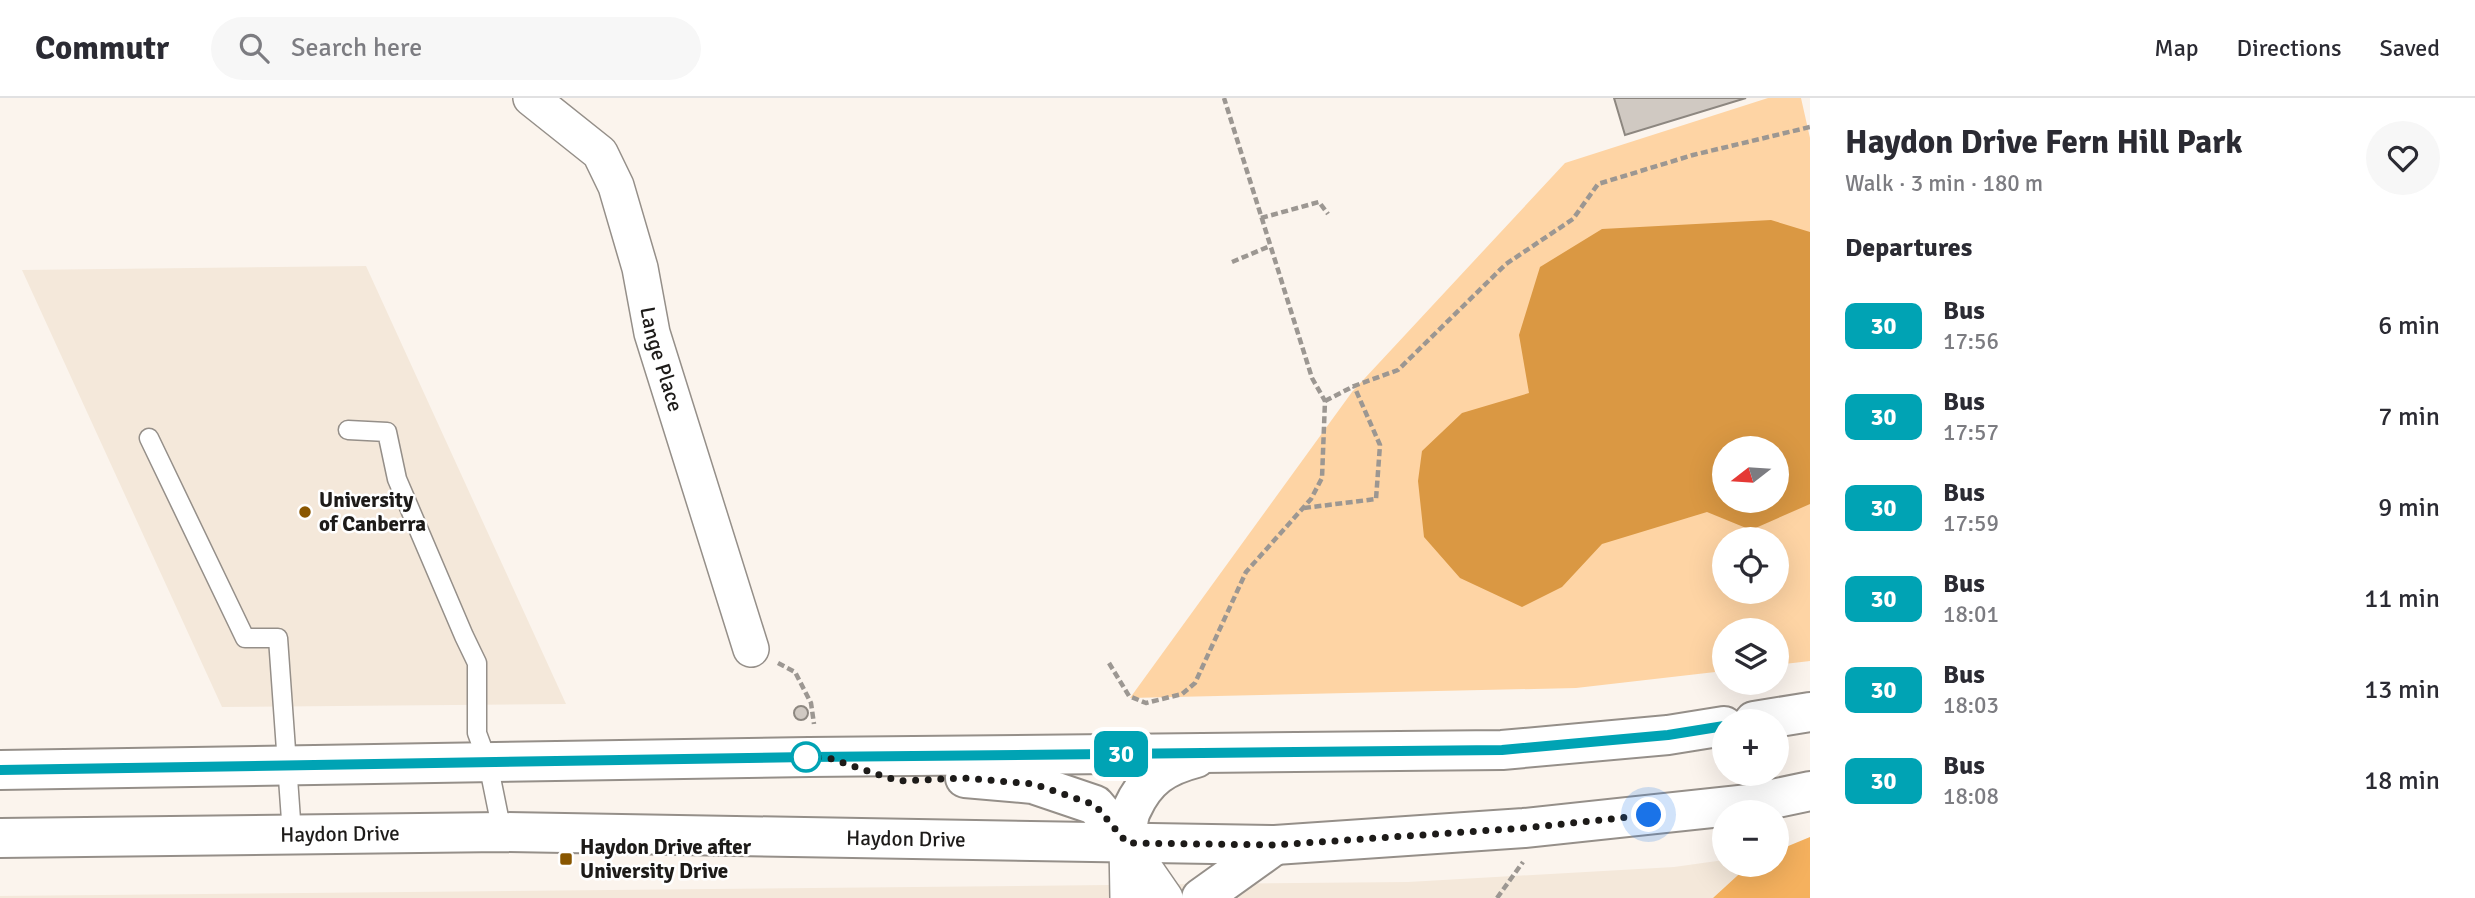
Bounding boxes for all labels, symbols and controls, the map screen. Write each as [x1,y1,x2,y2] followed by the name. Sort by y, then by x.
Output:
[211,17,701,80] search box
[35,28,169,69] text: Commutr
[235,29,273,67] icon: search
[291,32,422,64] text: Search here
[2154,33,2199,63] text: Map
[2237,33,2342,63] text: Directions
[2380,33,2440,63] text: Saved
[2366,121,2440,195] button: heart
[1845,122,2243,163] text: Haydon Drive Fern Hill Park
[1845,169,2043,198] text: Walk · 3 min · 180 m
[1845,232,1972,264] text: Departures
[1943,295,1985,327] text: Bus
[634,305,689,415] street label: Lange Place
[2378,310,2440,342] text: 6 min
[1871,311,1896,341] text: 30
[1943,327,1999,356] text: 17:56
[1943,386,1985,418] text: Bus
[2378,401,2440,433] text: 7 min
[1871,402,1896,432] text: 30
[1943,418,1999,447] text: 17:57
[1712,436,1788,513] north arrow
[1712,436,1789,877] map controls
[1943,477,1985,509] text: Bus
[319,487,426,537] place label: University of Canberra
[2378,492,2440,524] text: 9 min
[1871,493,1896,523] text: 30
[297,504,313,520] marker: University of Canberra
[1943,509,1999,538] text: 17:59
[1712,527,1789,604] button: locate
[1943,568,1985,600] text: Bus
[2364,583,2440,615] text: 11 min
[1871,584,1896,614] text: 30
[1943,600,1999,629] text: 18:01
[1712,618,1789,695] button: layers
[1943,659,1985,691] text: Bus
[2364,674,2440,706] text: 13 min
[1871,675,1896,705] text: 30
[1943,691,1999,720] text: 18:03
[1712,709,1789,786] button: +
[1090,731,1152,777] line badge: 30
[1108,739,1134,769] text: 30
[791,742,821,772] unlabelled marker
[1943,750,1985,782] text: Bus
[2364,765,2440,797] text: 18 min
[1871,766,1896,796] text: 30
[1943,782,1999,811] text: 18:08
[1631,797,1666,832] your location
[1712,800,1789,877] button: −
[280,820,400,848] street label: Haydon Drive
[846,825,966,853] street label: Haydon Drive
[580,834,752,884] place label: Haydon Drive after University Drive
[558,851,574,867] marker: Haydon Drive after University Drive

